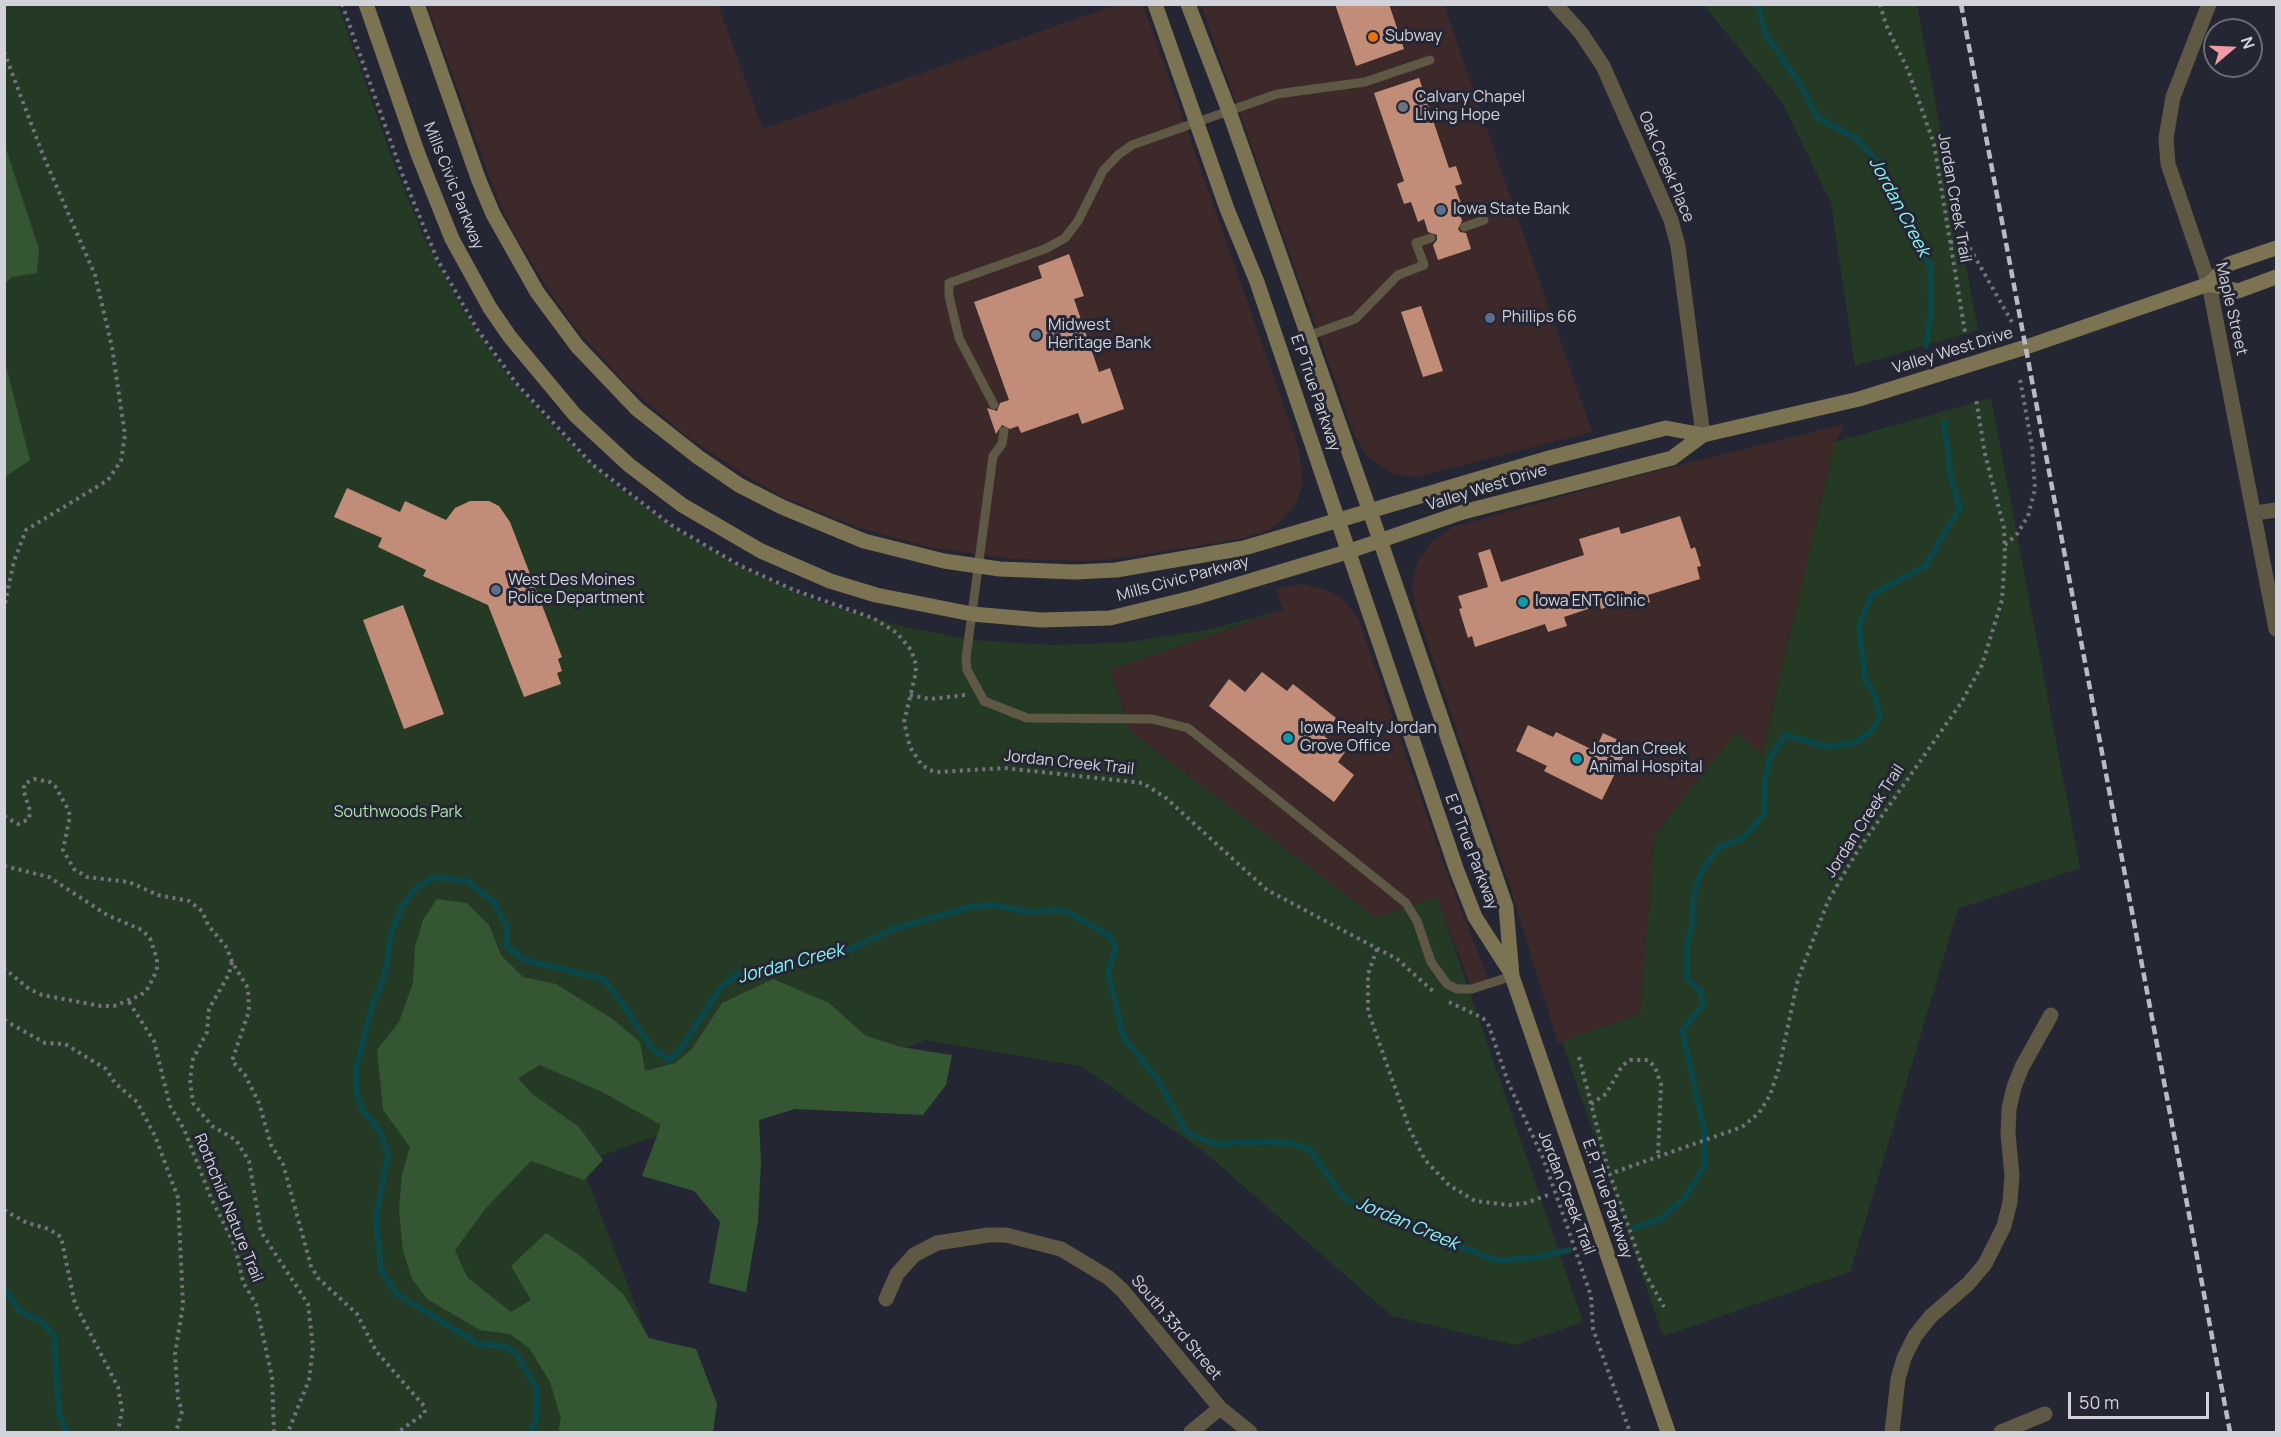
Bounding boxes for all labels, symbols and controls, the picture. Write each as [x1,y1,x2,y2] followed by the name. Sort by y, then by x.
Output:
[2203,18,2263,78] north arrow
[1385,27,1442,47] place label: Subway
[1366,30,1380,44] marker: Subway
[2236,34,2260,52] text: N
[1415,88,1525,126] place label: Calvary Chapel Living Hope
[1396,100,1410,114] marker: Calvary Chapel Living Hope
[1634,109,1698,225] street label: Oak Creek Place
[419,119,487,253] street label: Mills Civic Parkway
[1933,132,1975,264] street label: Jordan Creek Trail
[1864,154,1934,260] water label: Jordan Creek
[1453,200,1570,220] place label: Iowa State Bank
[1434,203,1448,217] marker: Iowa State Bank
[2211,261,2251,357] street label: Maple Street
[1502,308,1577,328] place label: Phillips 66
[1483,311,1497,325] marker: Phillips 66
[1048,316,1151,354] place label: Midwest Heritage Bank
[1890,324,2016,378] street label: Valley West Drive
[1029,328,1043,342] marker: Midwest Heritage Bank
[1286,332,1344,454] street label: E P True Parkway
[1424,461,1550,515] street label: Valley West Drive
[1115,552,1251,606] street label: Mills Civic Parkway
[508,571,645,609] place label: West Des Moines Police Department
[489,583,503,597] marker: West Des Moines Police Department
[1535,592,1646,612] place label: Iowa ENT Clinic
[1516,595,1530,609] marker: Iowa ENT Clinic
[1300,719,1437,757] place label: Iowa Realty Jordan Grove Office
[1281,731,1295,745] marker: Iowa Realty Jordan Grove Office
[1589,740,1703,778] place label: Jordan Creek Animal Hospital
[1003,747,1135,779] street label: Jordan Creek Trail
[1570,752,1584,766] marker: Jordan Creek Animal Hospital
[1821,761,1909,881] street label: Jordan Creek Trail
[1440,791,1502,913] street label: E P True Parkway
[334,803,462,823] park label: Southwoods Park
[735,939,847,989] water label: Jordan Creek
[1534,1128,1598,1258] street label: Jordan Creek Trail
[189,1131,267,1285] street label: Rothchild Nature Trail
[1578,1137,1636,1261] street label: E.P. True Parkway
[1352,1193,1462,1255] water label: Jordan Creek
[1127,1272,1225,1384] street label: South 33rd Street
[2071,1380,2212,1418] scale bar
[2079,1390,2119,1414] text: 50 m

